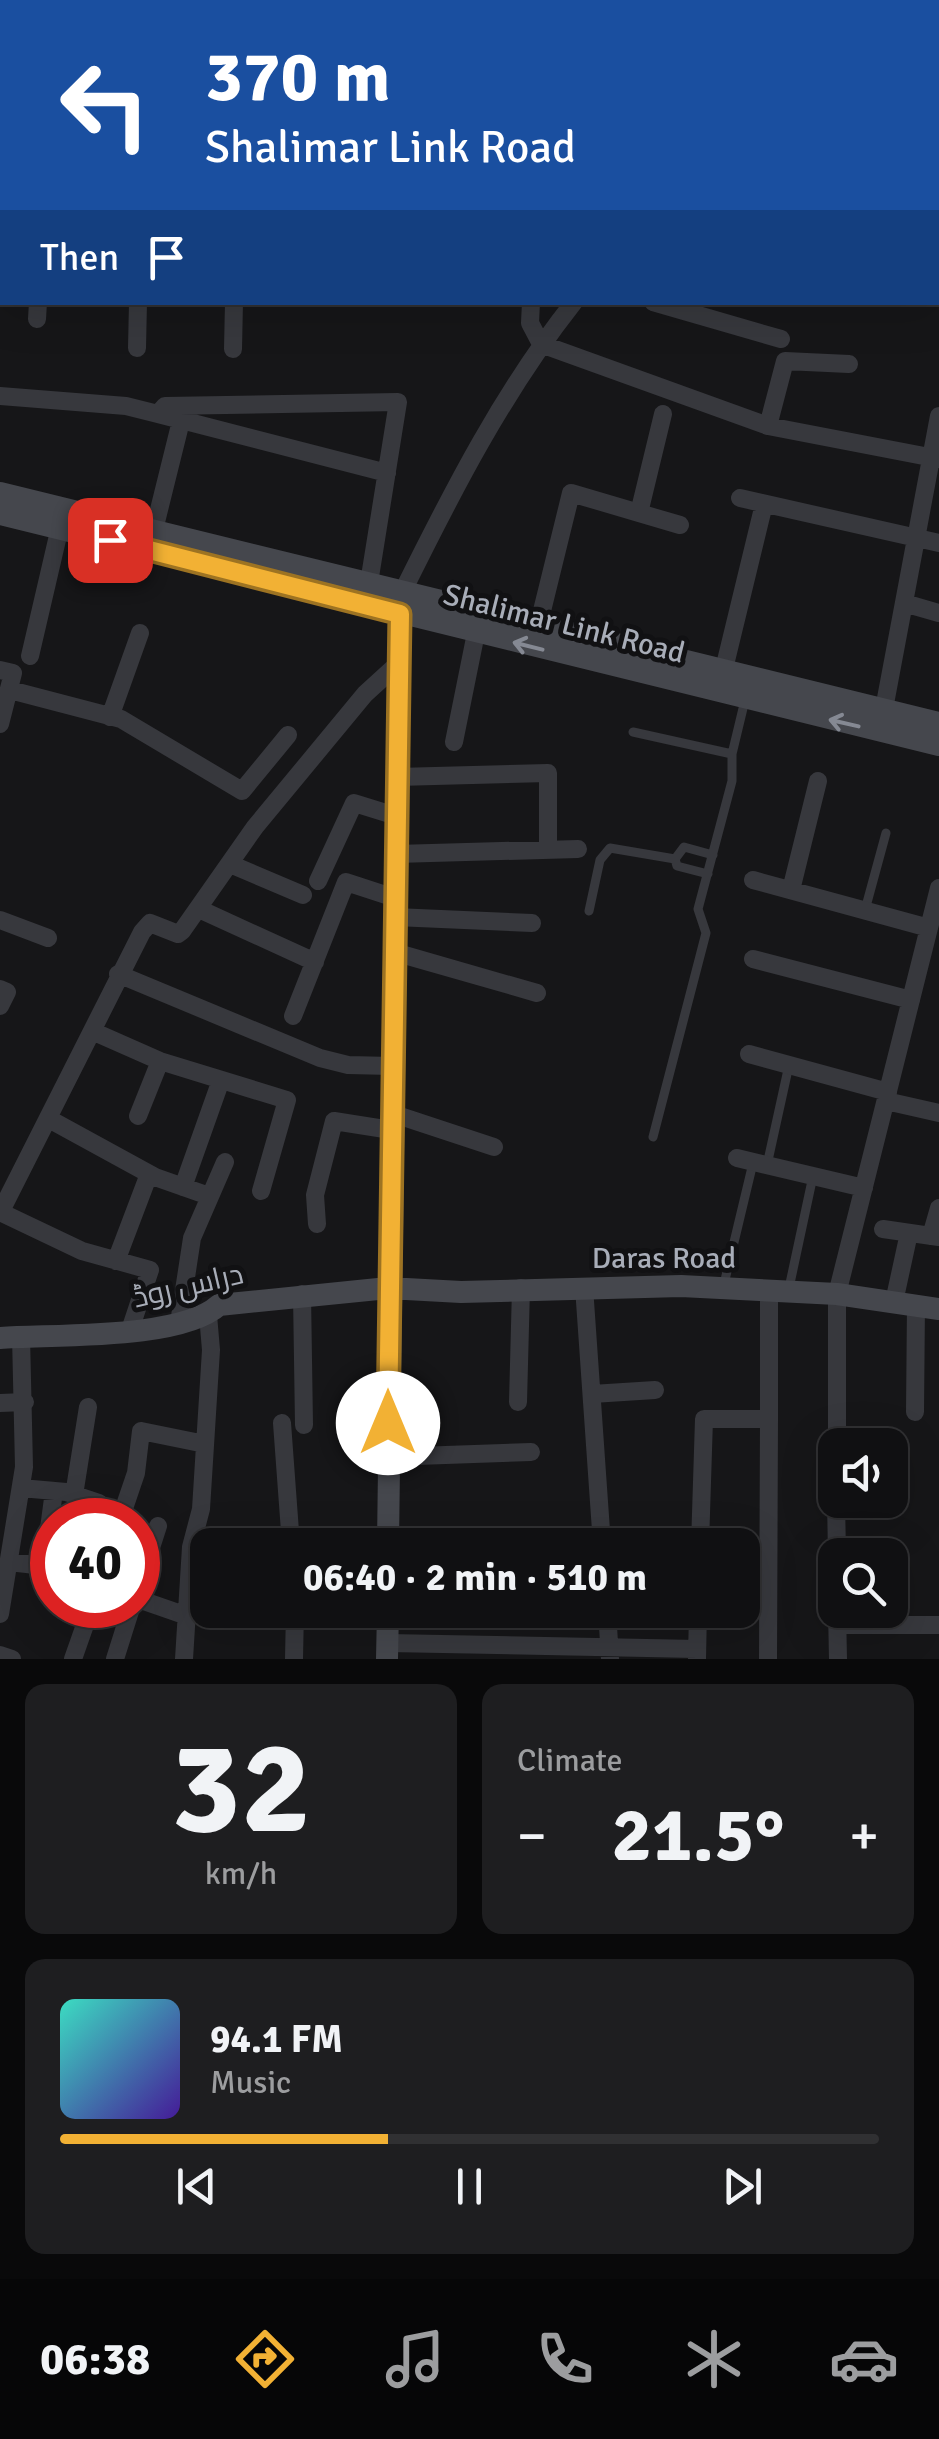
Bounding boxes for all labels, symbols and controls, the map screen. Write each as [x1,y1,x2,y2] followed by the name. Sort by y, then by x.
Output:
[205,34,390,120] text: 370 m
[40,40,170,170] icon: left
[205,120,576,175] text: Shalimar Link Road
[139,230,194,285] icon: arrive
[40,234,119,281] text: Then
[68,498,153,583] pin
[83,513,138,568] icon: arrive
[440,576,688,672] street label: Shalimar Link Road
[513,636,544,655] one-way arrow
[829,713,861,731] one-way arrow
[592,1240,736,1277] street label: Daras Road
[129,1255,247,1317] street label: دراس روڈ
[336,1371,440,1475] position arrow
[818,1428,908,1628] map controls
[818,1428,908,1518] button: sound
[30,1498,160,1628] speed limit sign: 40
[818,1538,908,1628] button: search
[303,1554,647,1601] text: 06:40 · 2 min · 510 m
[171,1709,311,1869] text: 32
[517,1741,623,1780] text: Climate
[612,1789,785,1882] text: 21.5°
[517,1802,547,1870] text: −
[849,1802,879,1870] text: +
[205,1854,277,1893] text: km/h
[210,2016,343,2063] text: 94.1 FM
[210,2063,291,2102] text: Music
[169,2159,224,2214] icon: previous
[442,2159,497,2214] icon: pause
[715,2159,770,2214] icon: next
[230,2324,300,2394] icon: directions
[380,2324,450,2394] icon: music
[530,2324,600,2394] icon: phone
[679,2324,749,2394] icon: climate
[829,2324,899,2394] icon: car
[40,2332,150,2387] text: 06:38

